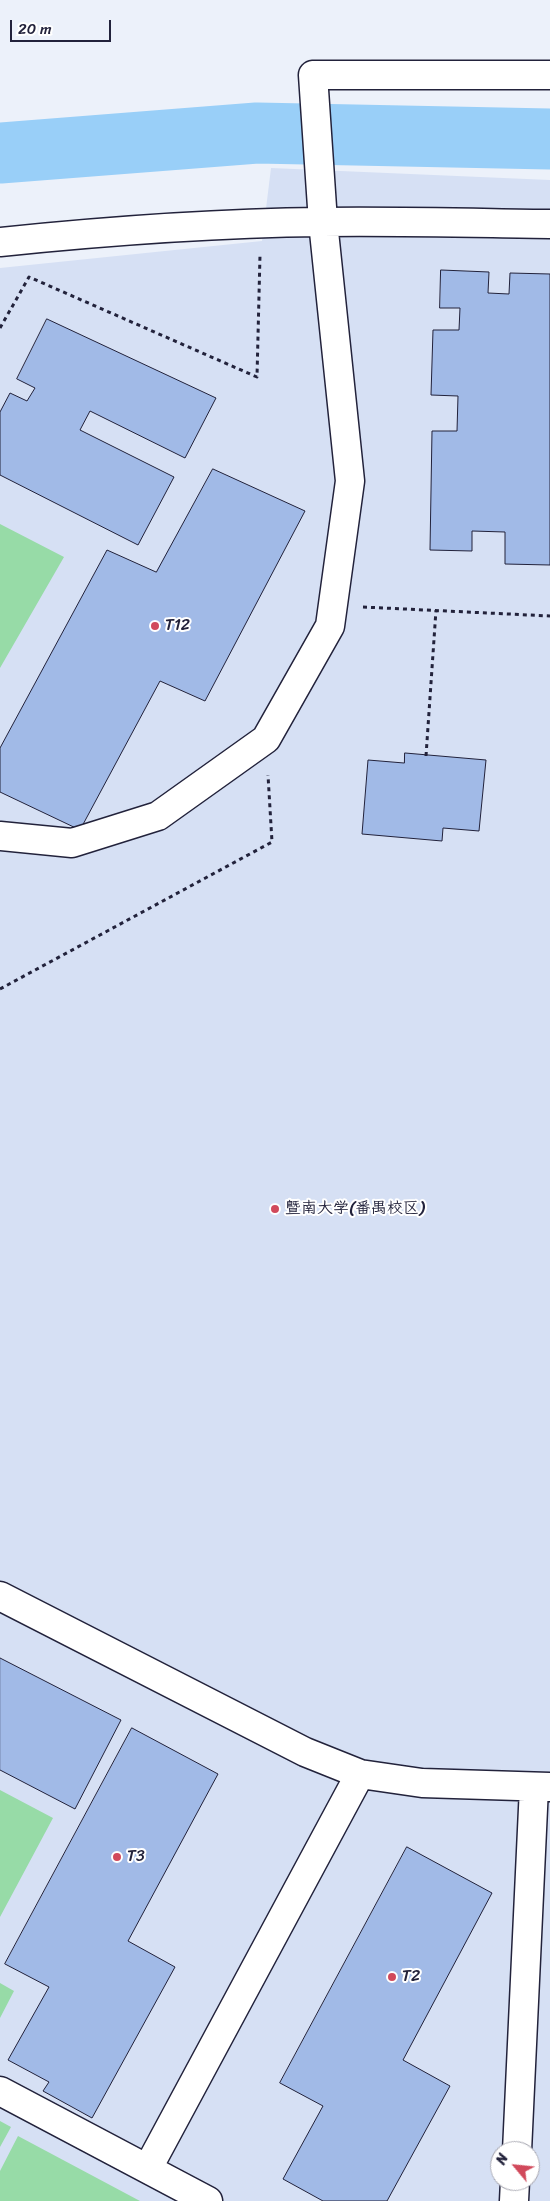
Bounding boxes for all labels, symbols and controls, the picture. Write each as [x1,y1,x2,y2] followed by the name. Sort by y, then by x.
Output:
[12,10,114,42] scale bar
[18,16,52,42] text: 20 m
[165,616,190,636] place label: T12
[149,620,161,632] marker: T12
[285,1199,424,1219] place label: 暨南大学(番禺校区)
[269,1203,281,1215] marker: 暨南大学(番禺校区)
[127,1847,145,1867] place label: T3
[111,1851,123,1863] marker: T3
[402,1967,420,1987] place label: T2
[386,1971,398,1983] marker: T2
[490,2141,540,2191] north arrow
[489,2149,516,2169] text: N

